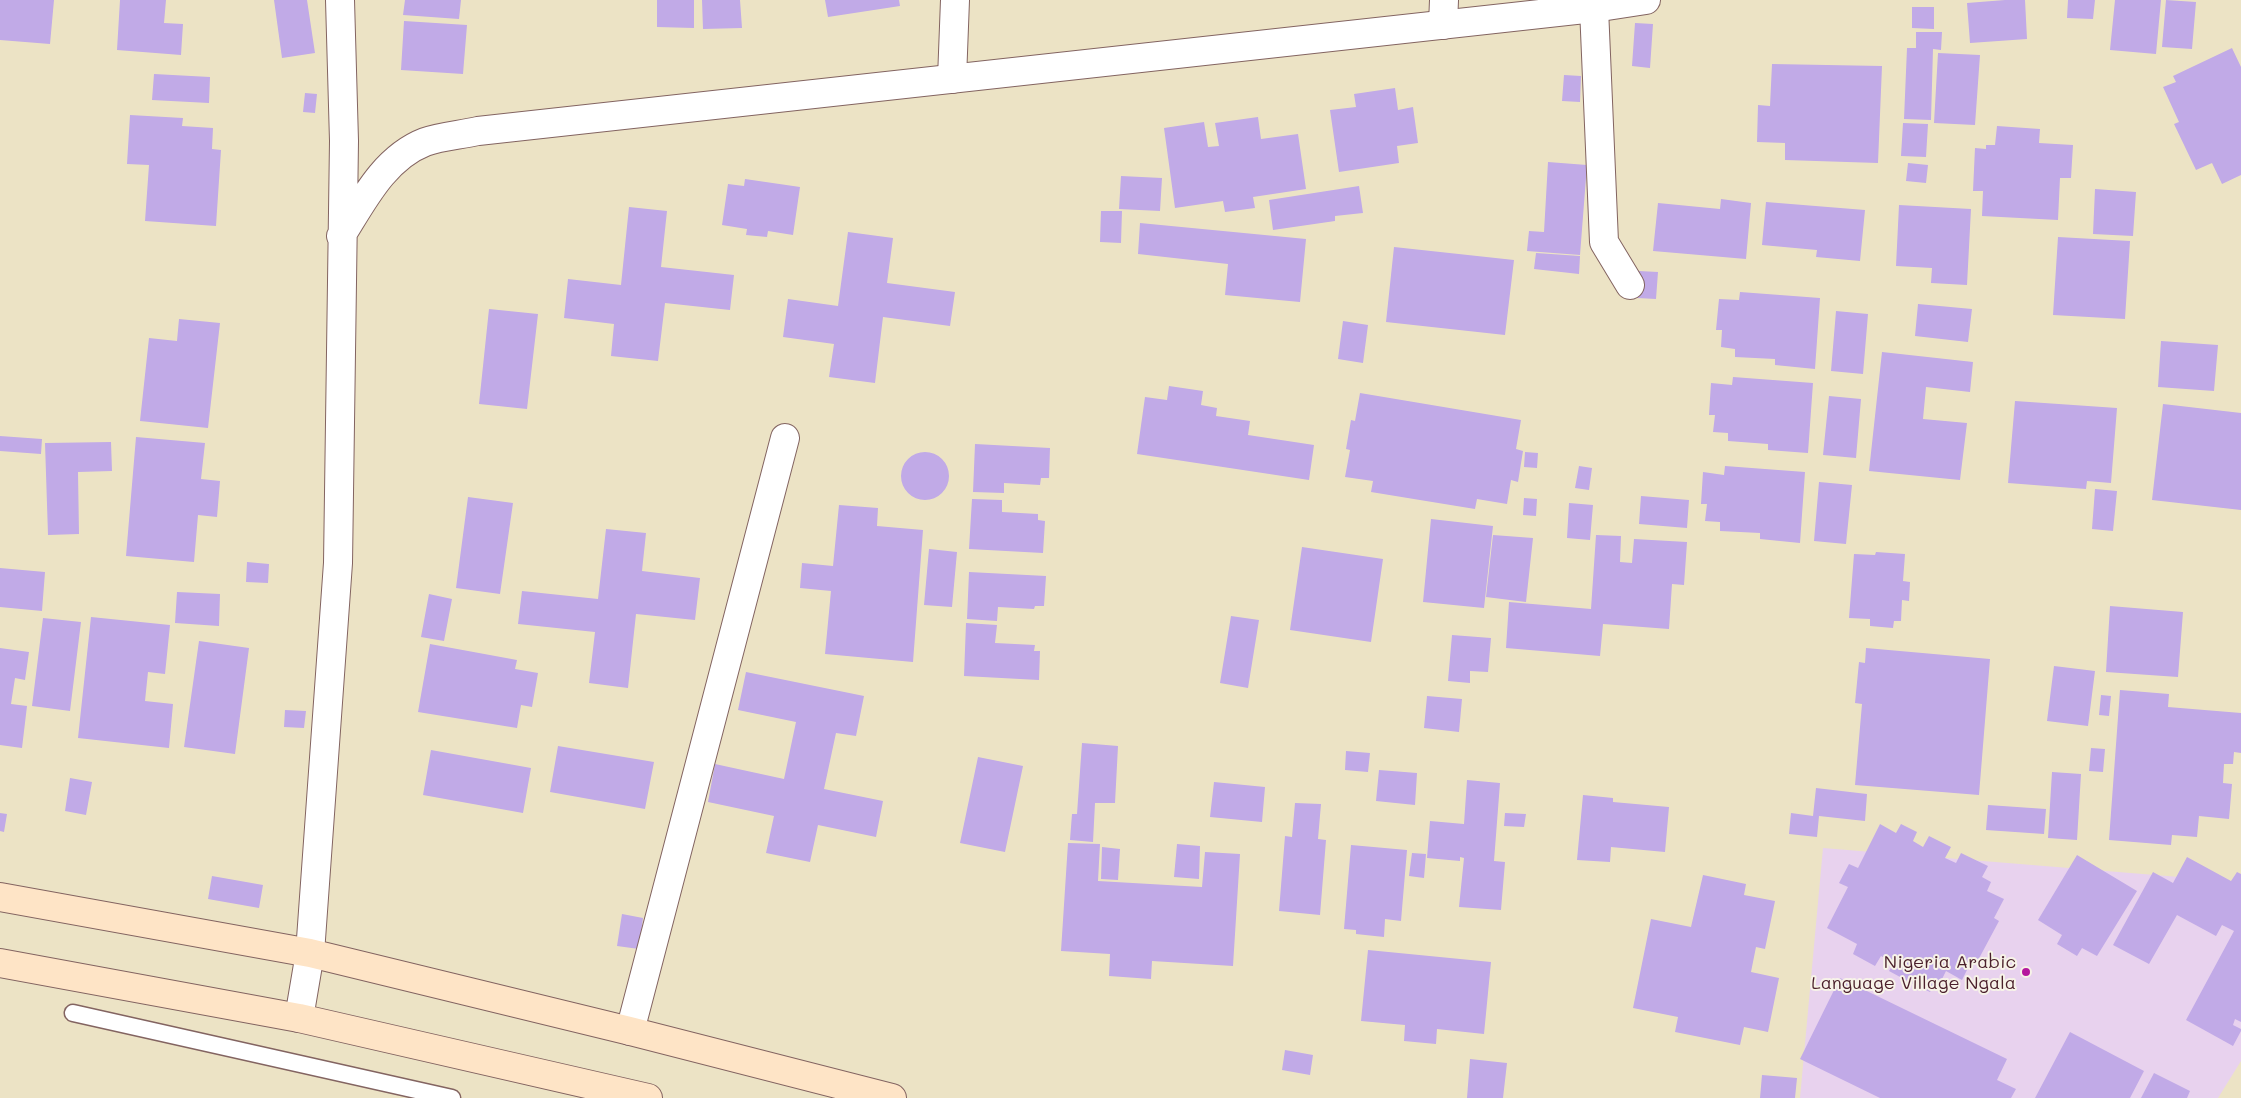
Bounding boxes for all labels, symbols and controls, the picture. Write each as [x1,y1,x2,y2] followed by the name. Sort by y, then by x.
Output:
[1811,951,2016,994] place label: Nigeria Arabic Language Village Ngala
[2020,966,2032,978] marker: Nigeria Arabic Language Village Ngala

